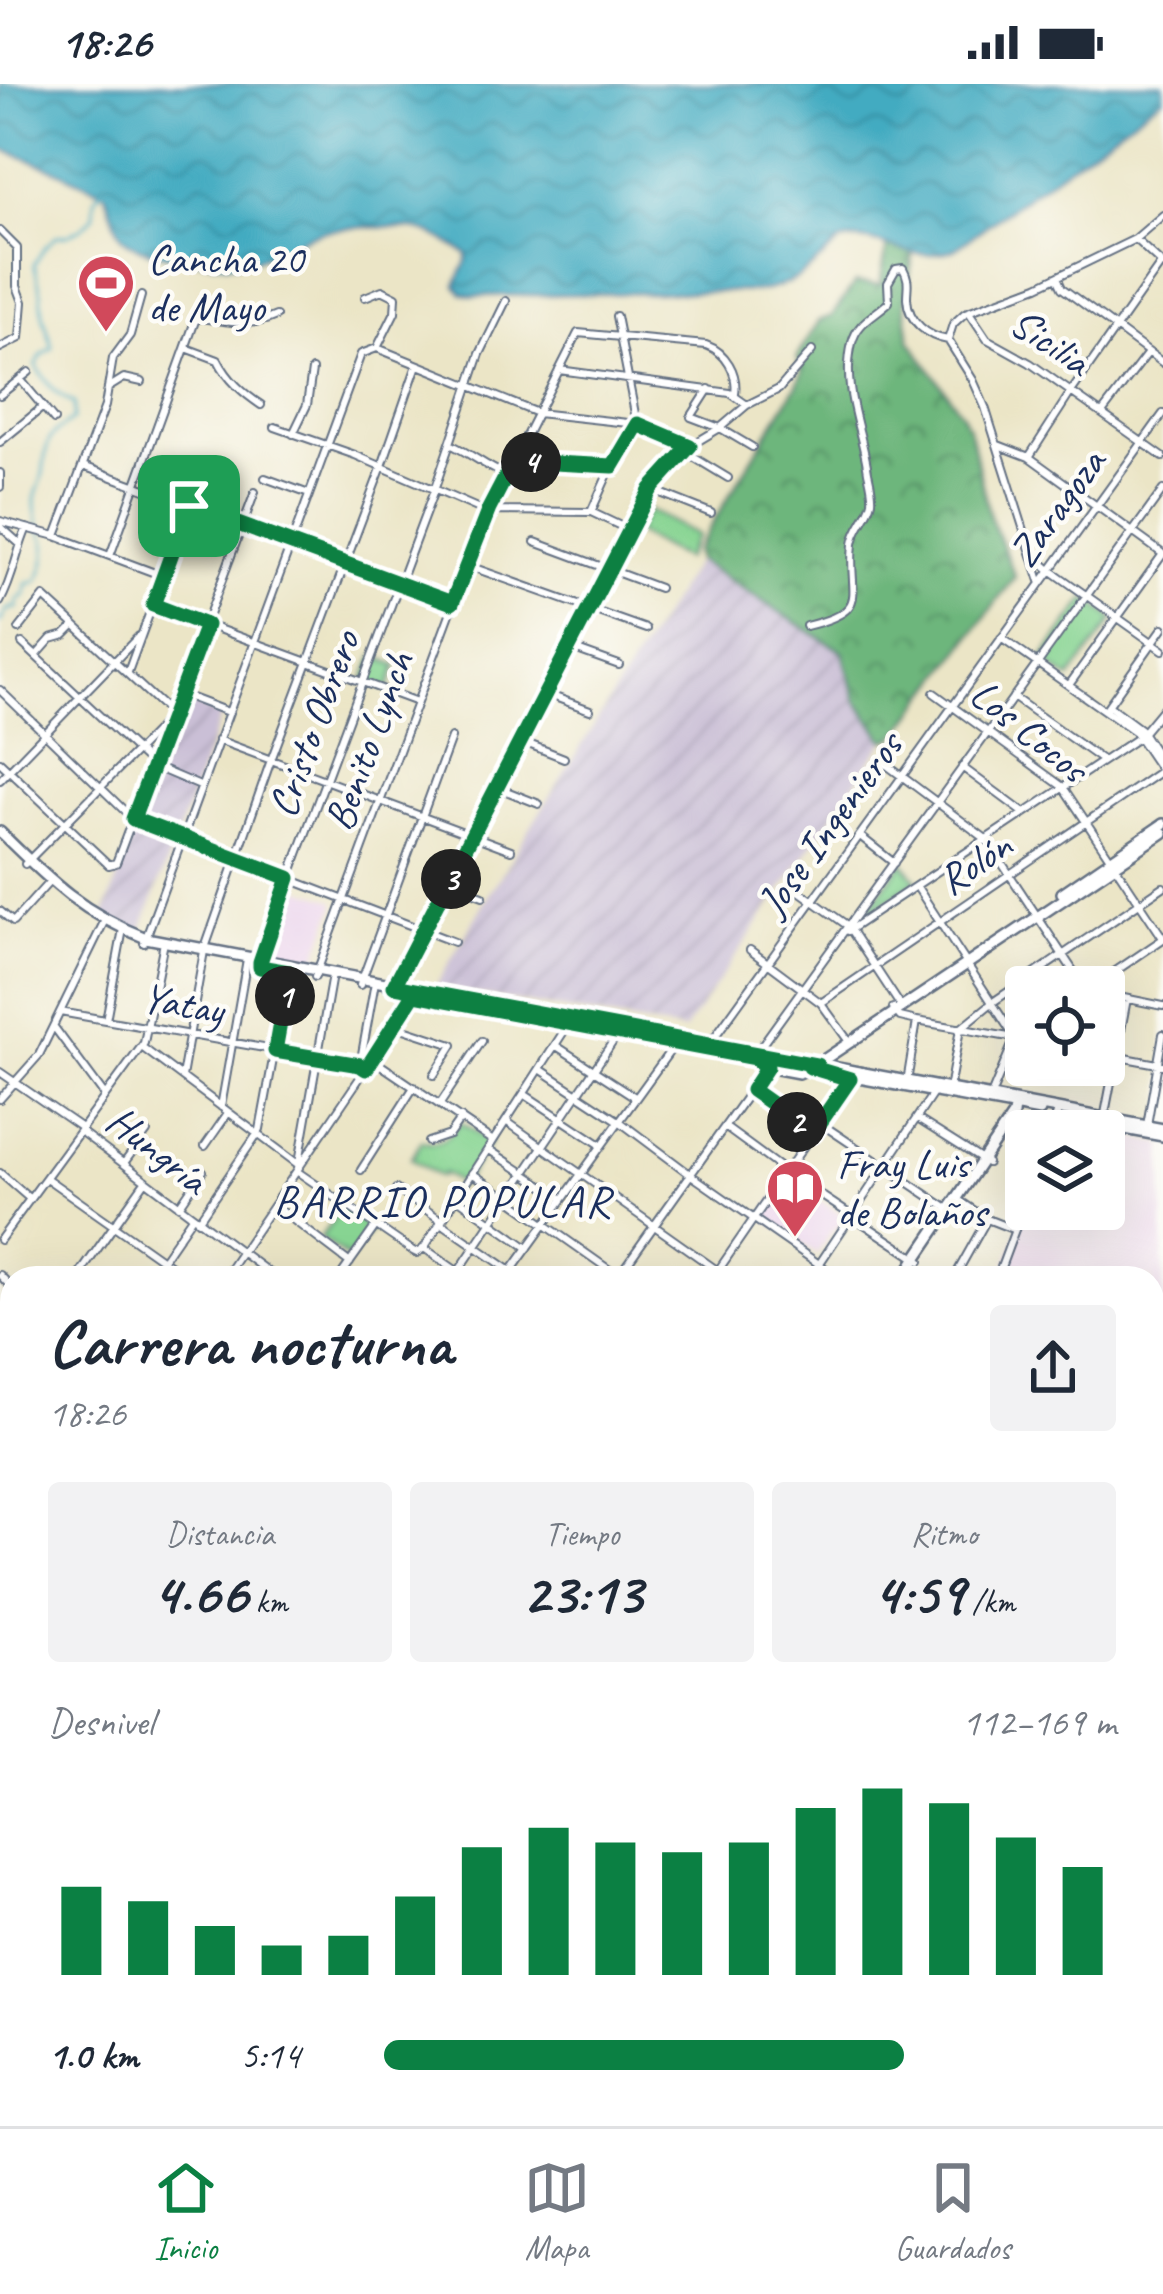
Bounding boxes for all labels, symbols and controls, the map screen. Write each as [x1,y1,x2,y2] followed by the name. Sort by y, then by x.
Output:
[60,14,151,71] text: 18:26
[148,233,307,334] place label: Cancha 20 de Mayo
[75,252,137,334] sports icon: Cancha 20 de Mayo
[1000,296,1102,389] street label: Sicilia
[501,432,561,492] pin: 4
[997,437,1119,577] street label: Zaragoza
[524,441,538,483] text: 4
[138,455,240,557] pin
[156,473,222,539] icon: arrive
[256,622,373,824] street label: Cristo Obrero
[312,644,426,837] street label: Benito Lynch
[959,668,1101,797] street label: Los Cocos
[744,719,917,928] street label: Jose Ingenieros
[928,819,1023,907] street label: Rolón
[421,849,481,909] pin: 3
[444,858,458,900] text: 3
[255,966,315,1026] pin: 1
[1005,966,1125,1230] map controls
[1005,966,1125,1086] button: locate
[138,971,230,1038] street label: Yatay
[278,975,292,1017] text: 1
[767,1092,827,1152] pin: 2
[96,1094,220,1208] street label: Hungría
[790,1101,804,1143] text: 2
[1005,1110,1125,1230] button: layers
[837,1138,990,1239] place label: Fray Luis de Bolaños
[764,1157,826,1239] library icon: Fray Luis de Bolaños
[274,1173,614,1230] district label: BARRIO POPULAR
[48,1302,452,1385] text: Carrera nocturna
[990,1305,1116,1431] button: share
[48,1389,126,1438] text: 18:26
[166,1513,274,1555] text: Distancia
[545,1513,619,1555] text: Tiempo
[911,1513,977,1555] text: Ritmo
[152,1555,248,1631] text: 4.66
[522,1555,642,1631] text: 23:13
[873,1555,964,1631] text: 4:59
[248,1581,288,1623] text: km
[964,1581,1015,1623] text: /km
[48,1698,154,1747] text: Desnivel
[962,1698,1116,1747] text: 112–169 m
[48,2031,139,2080] text: 1.0 km
[240,2031,300,2080] text: 5:14
[153,2155,219,2269] tab: Inicio
[524,2155,590,2269] tab: Mapa
[895,2155,1010,2269] tab: Guardados

